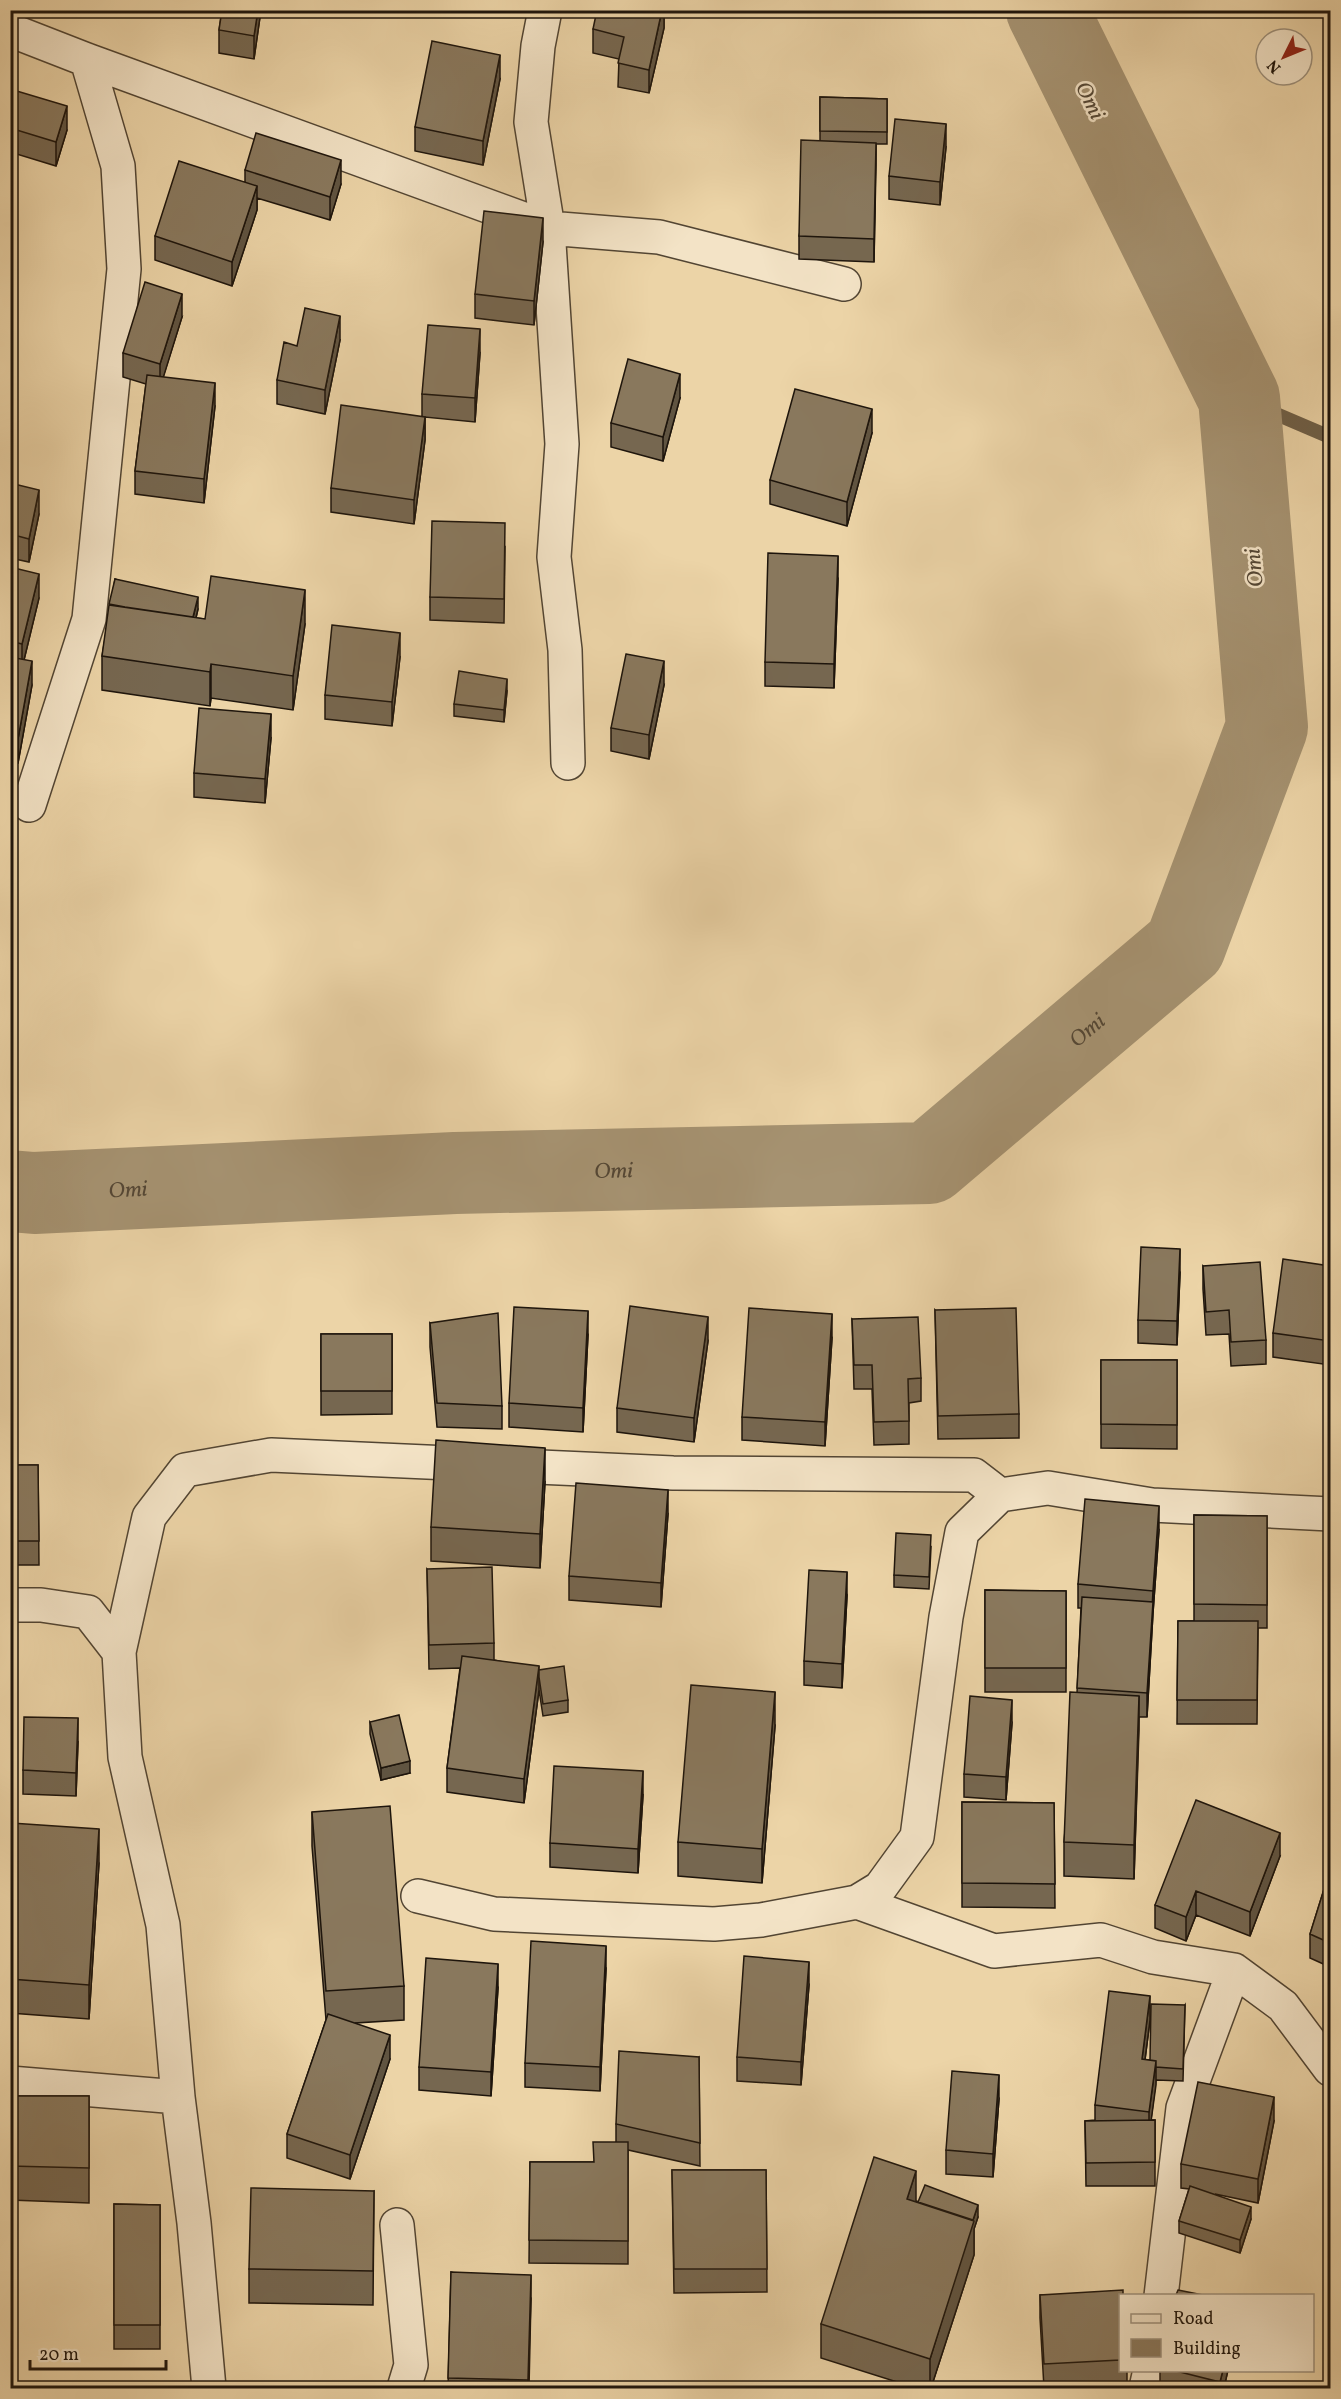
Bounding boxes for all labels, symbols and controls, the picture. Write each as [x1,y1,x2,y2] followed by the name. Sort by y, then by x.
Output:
[1254,27,1314,87] north arrow
[1262,54,1287,78] text: N
[1066,77,1111,126] water label: Omi
[1238,547,1273,588] water label: Omi
[1063,1007,1113,1056] water label: Omi
[594,1156,634,1188] water label: Omi
[108,1175,149,1207] water label: Omi
[1119,2294,1314,2372] legend
[1173,2307,1214,2332] text: Road
[30,2333,166,2371] scale bar
[1173,2337,1241,2362] text: Building
[39,2343,79,2368] text: 20 m

